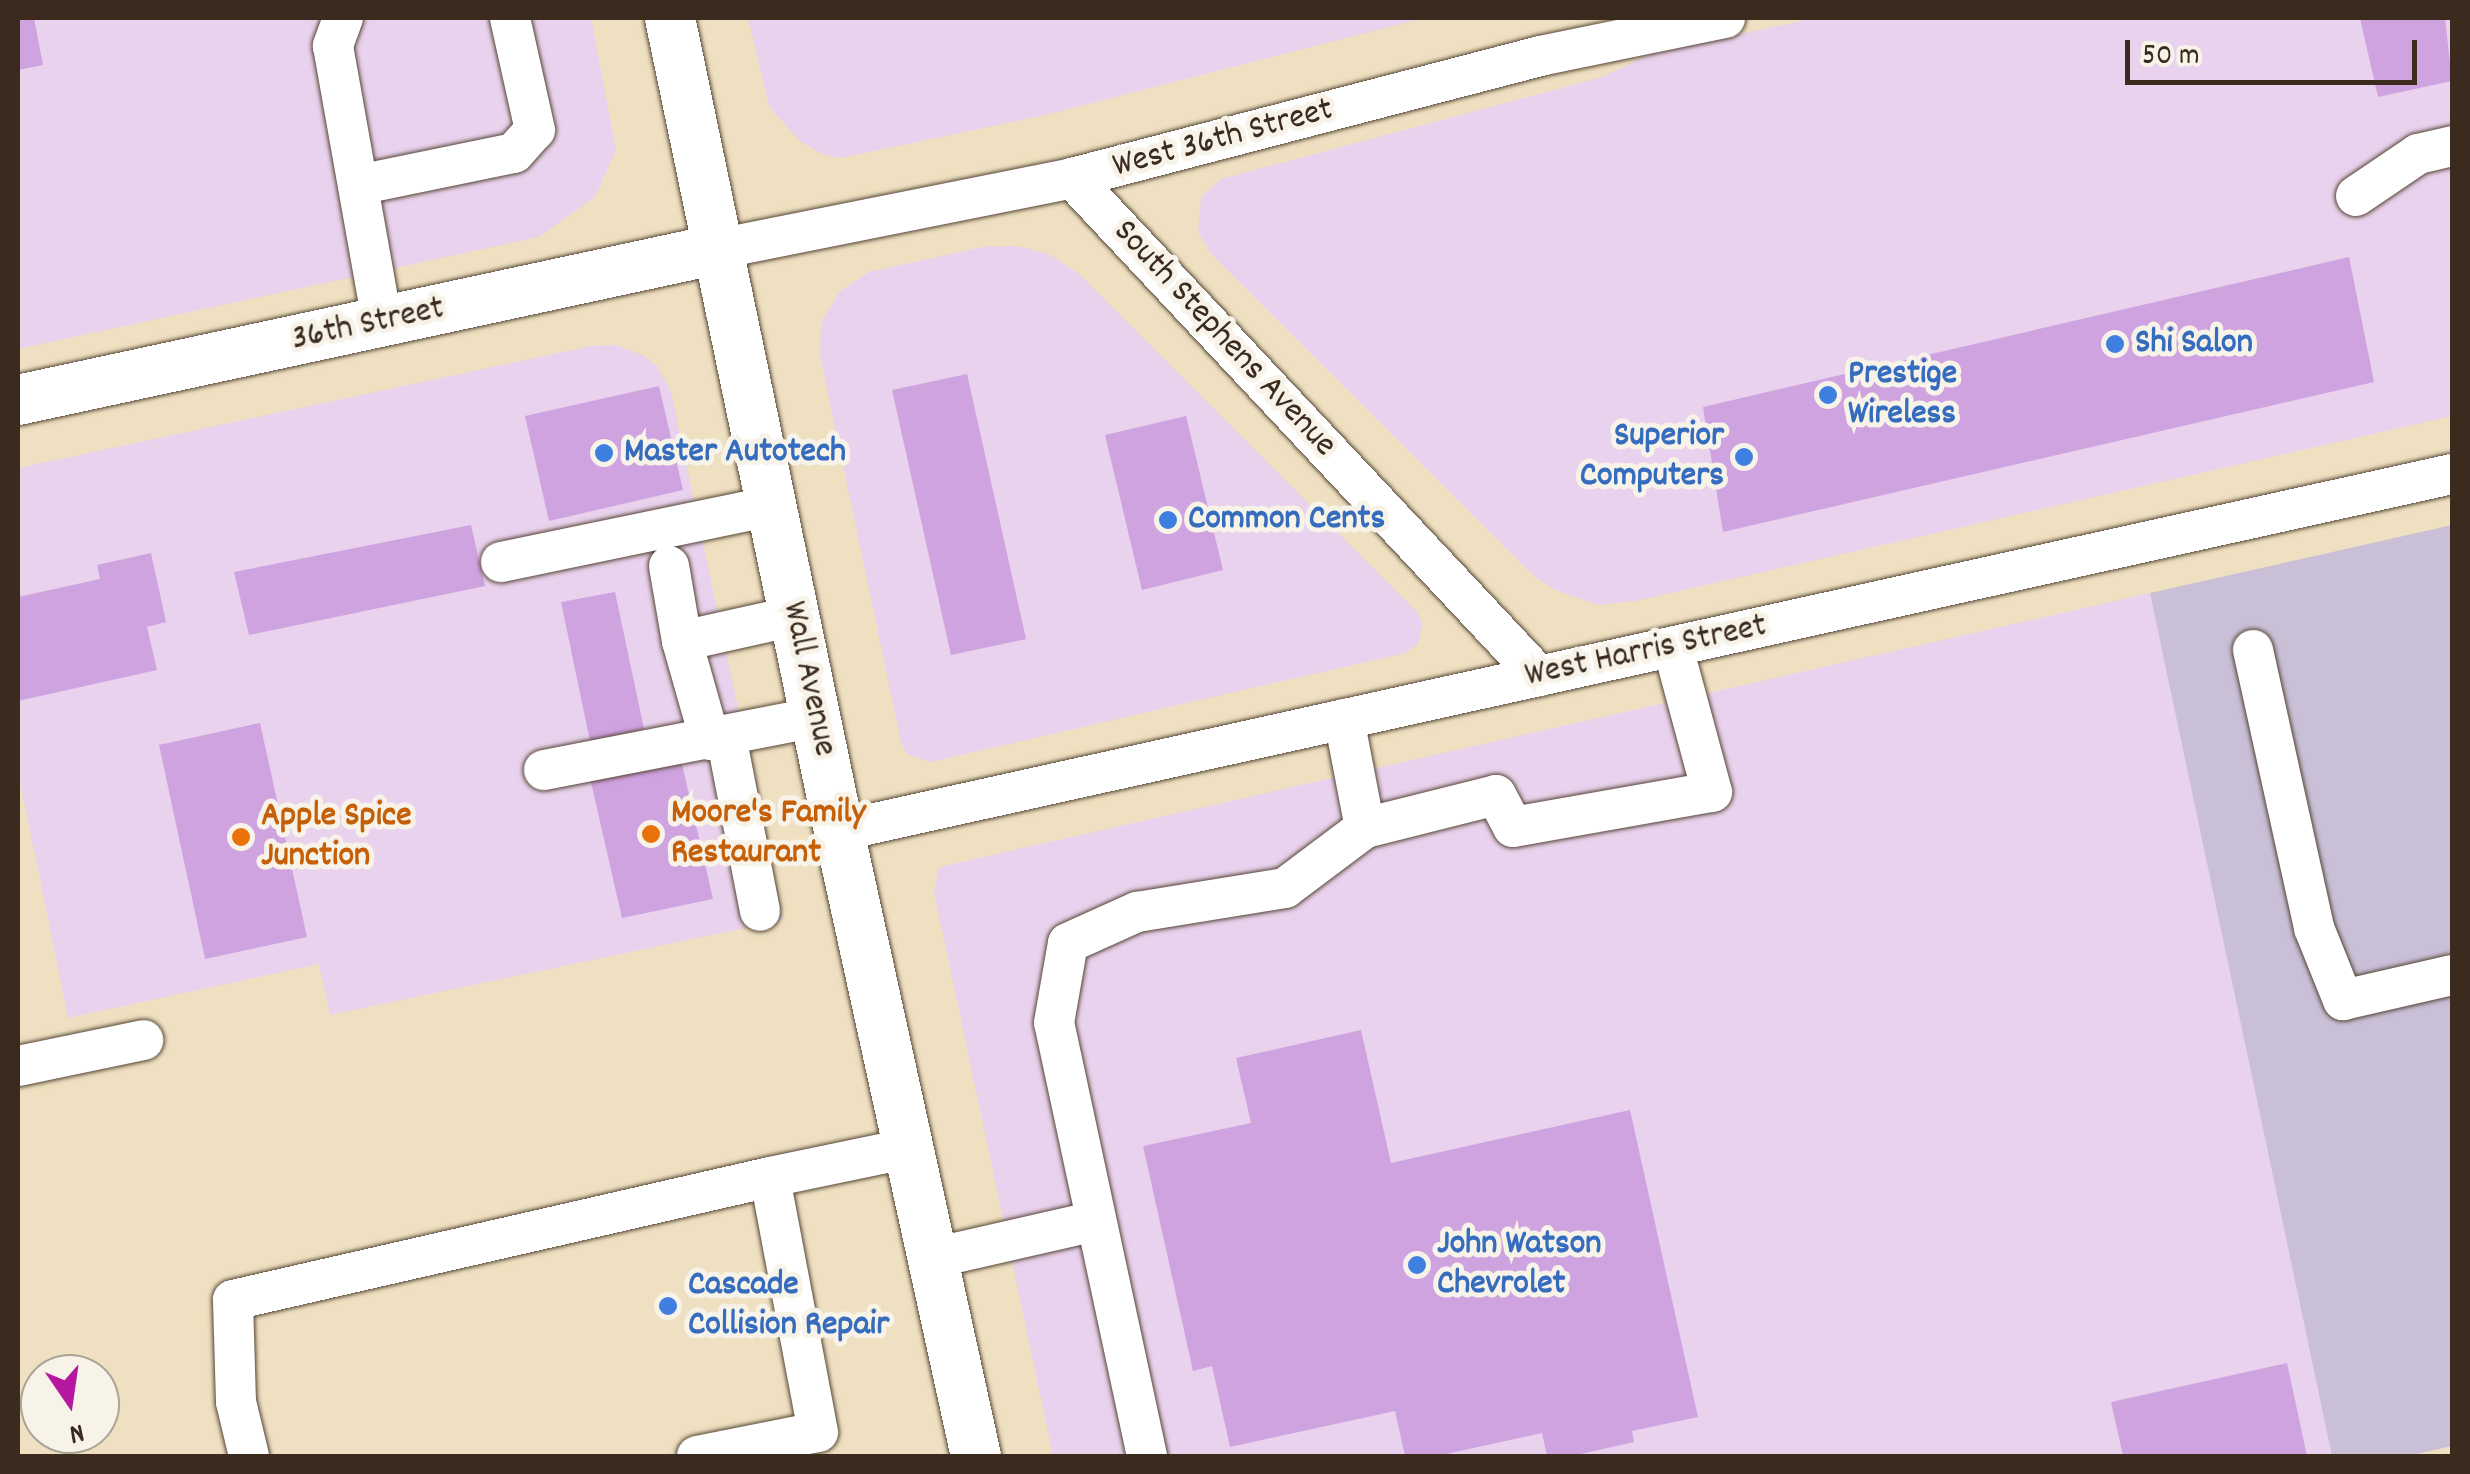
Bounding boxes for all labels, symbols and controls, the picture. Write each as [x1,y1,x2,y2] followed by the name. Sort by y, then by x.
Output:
[2130,20,2422,82] scale bar
[2142,36,2200,79] text: 50 m
[1108,89,1338,189] street label: West 36th Street
[1103,212,1345,466] street label: South Stephens Avenue
[288,288,448,362] street label: 36th Street
[2135,323,2253,365] place label: Shi Salon
[2104,333,2126,355] marker: Shi Salon
[1848,354,1957,436] place label: Prestige Wireless
[1817,384,1839,406] marker: Prestige Wireless
[1580,416,1724,498] place label: Superior Computers
[624,432,846,474] place label: Master Autotech
[593,442,615,464] marker: Master Autotech
[1733,446,1755,468] marker: Superior Computers
[1188,499,1385,541] place label: Common Cents
[1157,509,1179,531] marker: Common Cents
[771,598,845,760] street label: Wall Avenue
[1521,606,1771,698] street label: West Harris Street
[671,793,866,875] place label: Moore's Family Restaurant
[261,796,412,878] place label: Apple Spice Junction
[640,823,662,845] marker: Moore's Family Restaurant
[230,826,252,848] marker: Apple Spice Junction
[1437,1224,1601,1306] place label: John Watson Chevrolet
[1406,1254,1428,1276] marker: John Watson Chevrolet
[688,1265,889,1347] place label: Cascade Collision Repair
[657,1295,679,1317] marker: Cascade Collision Repair
[20,1354,120,1454] north arrow
[65,1410,88,1452] text: N

